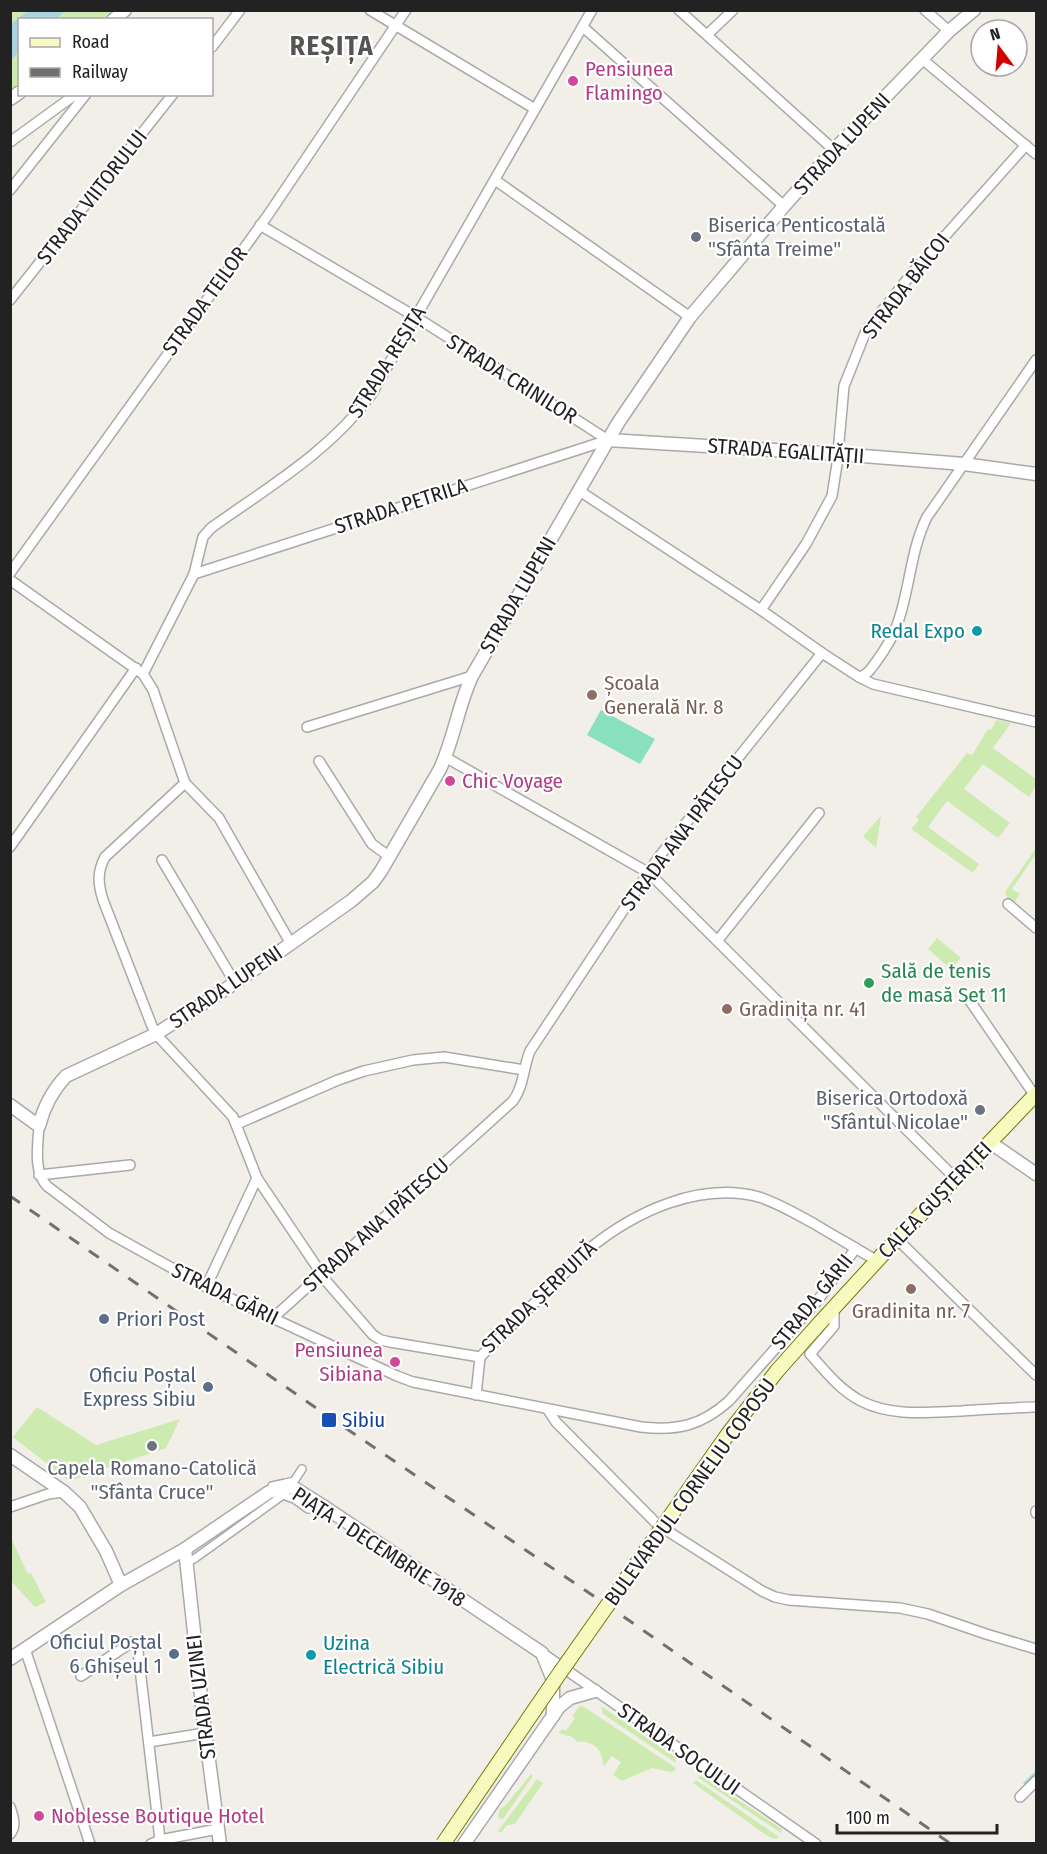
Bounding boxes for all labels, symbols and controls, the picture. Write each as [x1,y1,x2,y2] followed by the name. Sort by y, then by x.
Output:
[18,18,213,96] legend
[969,18,1029,78] north arrow
[988,24,1002,45] text: N
[290,30,374,64] district label: REȘIȚA
[72,31,109,53] text: Road
[585,56,674,106] place label: Pensiunea Flamingo
[72,61,128,83] text: Railway
[566,74,580,88] marker: Pensiunea Flamingo
[788,87,896,201] street label: STRADA LUPENI
[31,124,153,270] street label: STRADA VIITORULUI
[708,212,886,262] place label: Biserica Penticostală "Sfânta Treime"
[857,228,955,344] street label: STRADA BĂICOI
[689,230,703,244] marker: Biserica Penticostală "Sfânta Treime"
[157,241,254,361] street label: STRADA TEILOR
[342,301,432,423] street label: STRADA REȘIȚA
[442,328,583,430] street label: STRADA CRINILOR
[707,433,865,469] street label: STRADA EGALITĂȚII
[331,472,471,540] street label: STRADA PETRILA
[474,532,562,658] street label: STRADA LUPENI
[870,618,965,644] place label: Redal Expo
[970,624,984,638] marker: Redal Expo
[604,670,724,720] place label: Școala Generală Nr. 8
[585,688,599,702] marker: Școala Generală Nr. 8
[615,750,749,916] street label: STRADA ANA IPĂTESCU
[462,768,563,794] place label: Chic Voyage
[443,774,457,788] marker: Chic Voyage
[165,940,287,1034] street label: STRADA LUPENI
[881,958,1007,1008] place label: Sală de tenis de masă Set 11
[862,976,876,990] marker: Sală de tenis de masă Set 11
[739,996,866,1022] place label: Gradinița nr. 41
[720,1002,734,1016] marker: Gradinița nr. 41
[816,1085,968,1135] place label: Biserica Ortodoxă "Sfântul Nicolae"
[973,1103,987,1117] marker: Biserica Ortodoxă "Sfântul Nicolae"
[873,1136,997,1264] street label: CALEA GUȘTERIȚEI
[298,1153,454,1297] street label: STRADA ANA IPĂTESCU
[476,1235,602,1359] street label: STRADA ȘERPUITĂ
[765,1249,859,1355] street label: STRADA GĂRII
[167,1257,283,1331] street label: STRADA GĂRII
[904,1282,918,1296] marker: Gradinita nr. 7
[852,1298,970,1324] place label: Gradinita nr. 7
[116,1306,205,1332] place label: Priori Post
[97,1312,111,1326] marker: Priori Post
[294,1337,383,1387] place label: Pensiunea Sibiana
[388,1355,402,1369] marker: Pensiunea Sibiana
[83,1362,196,1412] place label: Oficiu Poștal Express Sibiu
[599,1373,781,1611] street label: BULEVARDUL CORNELIU COPOSU
[201,1380,215,1394] marker: Oficiu Poștal Express Sibiu
[342,1407,385,1433] place label: Sibiu
[320,1411,338,1429] marker: Sibiu
[145,1439,159,1453] marker: Capela Romano-Catolică "Sfânta Cruce"
[47,1455,257,1505] place label: Capela Romano-Catolică "Sfânta Cruce"
[287,1481,471,1613] street label: PIAȚA 1 DECEMBRIE 1918
[49,1629,162,1679] place label: Oficiul Poștal 6 Ghișeul 1
[323,1630,444,1680] place label: Uzina Electrică Sibiu
[180,1633,222,1761] street label: STRADA UZINEI
[167,1647,181,1661] marker: Oficiul Poștal 6 Ghișeul 1
[304,1648,318,1662] marker: Uzina Electrică Sibiu
[613,1697,745,1801] street label: STRADA SOCULUI
[837,1797,998,1835] scale bar
[51,1803,265,1829] place label: Noblesse Boutique Hotel
[846,1807,890,1829] text: 100 m
[32,1809,46,1823] marker: Noblesse Boutique Hotel

